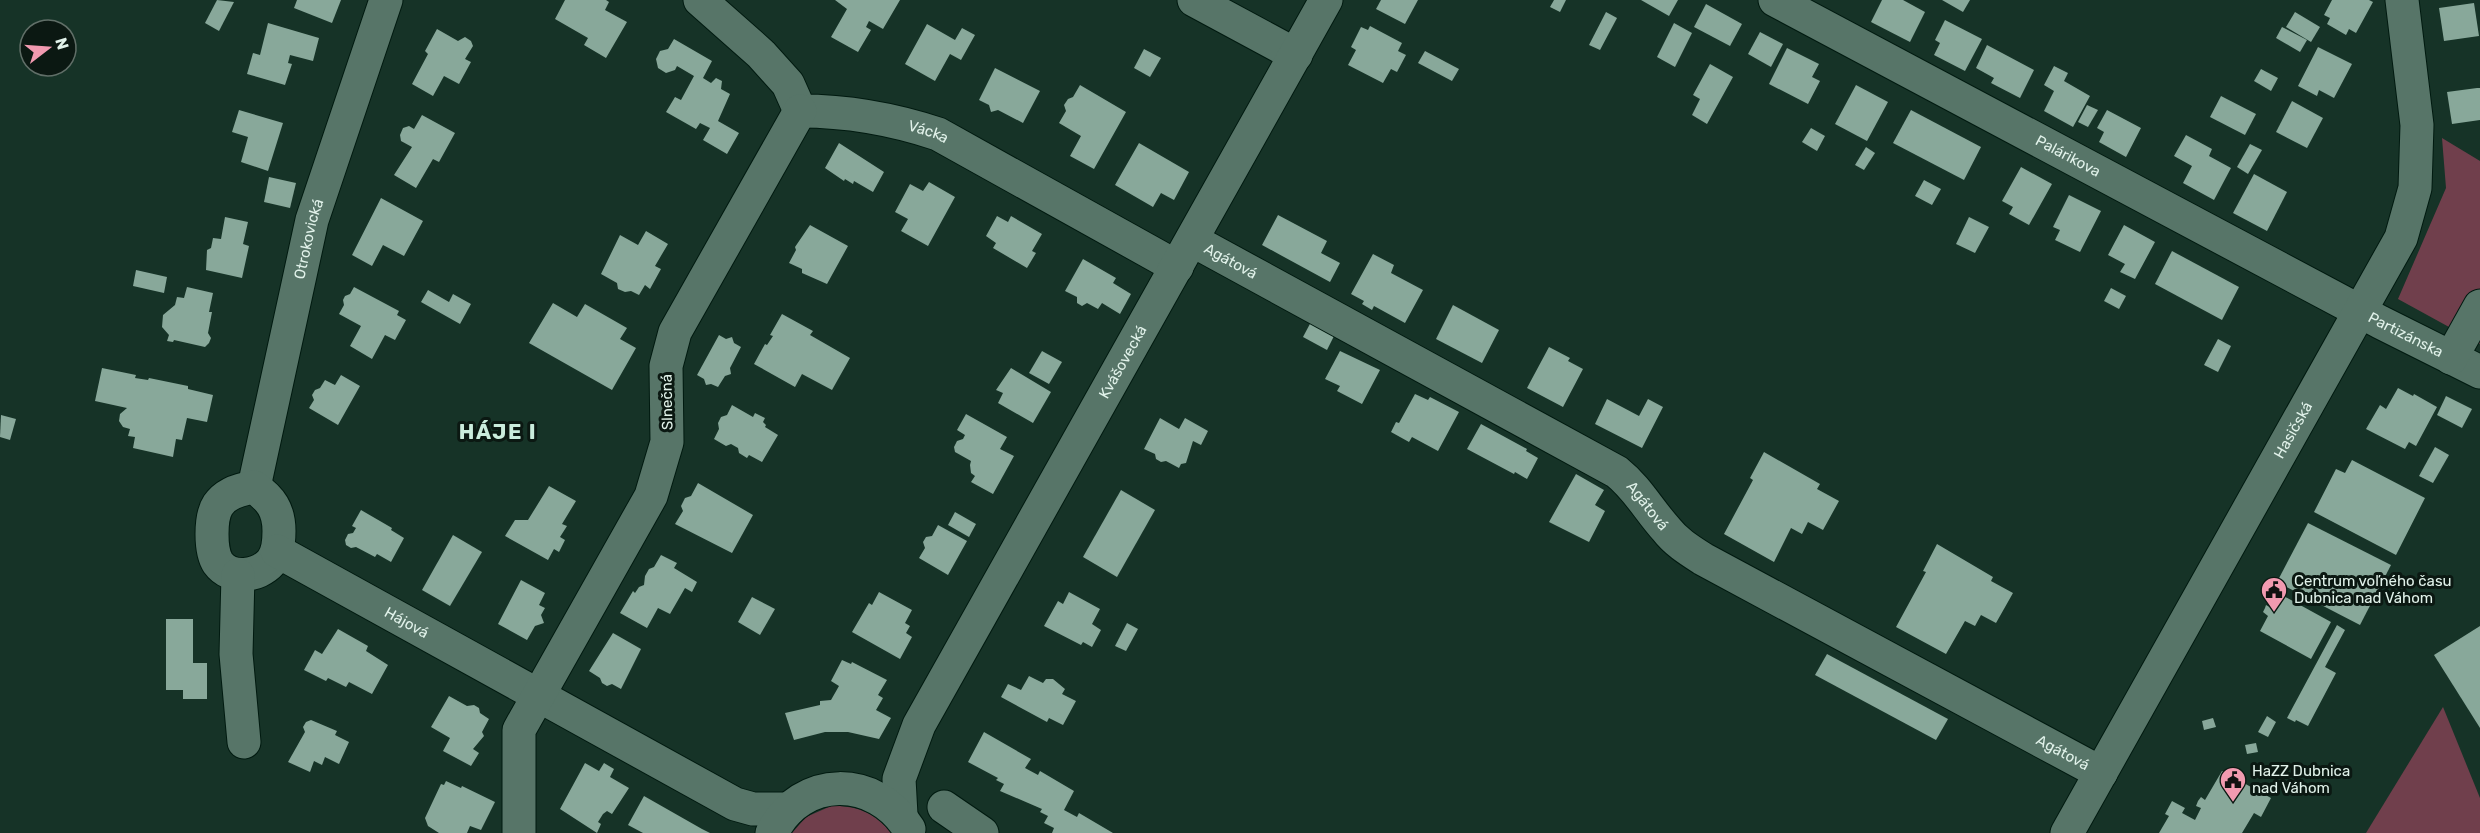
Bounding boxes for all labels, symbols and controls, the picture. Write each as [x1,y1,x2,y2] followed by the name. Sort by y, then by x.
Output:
[18,18,78,78] north arrow
[51,35,73,52] text: N
[906,117,952,147] street label: Vácka
[2032,131,2104,181] street label: Palárikova
[290,196,327,281] street label: Otrokovická
[1201,239,1260,283] street label: Agátová
[2365,308,2446,361] street label: Partizánska
[1095,322,1151,402] street label: Kvášovecká
[658,374,676,430] street label: Slnečná
[2270,399,2316,462] street label: Hasičská
[459,419,537,444] district label: HÁJE I
[1623,478,1672,534] street label: Agátová
[2294,572,2452,607] place label: Centrum voľného času Dubnica nad Váhom
[2259,575,2289,613] public building icon: Centrum voľného času Dubnica nad Váhom
[381,603,432,642] street label: Hájová
[2033,731,2093,774] street label: Agátová
[2252,762,2350,797] place label: HaZZ Dubnica nad Váhom
[2218,765,2248,803] public building icon: HaZZ Dubnica nad Váhom

